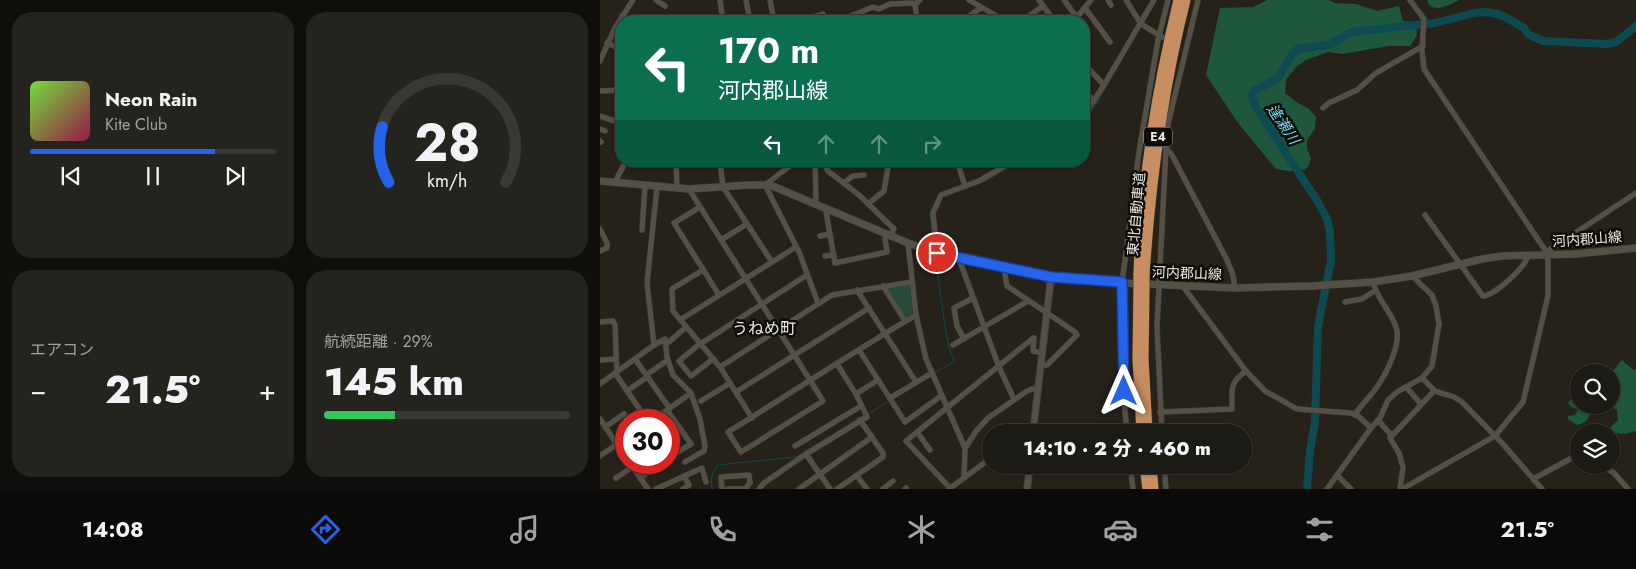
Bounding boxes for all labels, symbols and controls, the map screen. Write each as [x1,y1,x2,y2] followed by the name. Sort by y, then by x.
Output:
[718,26,819,76] text: 170 m
[635,35,700,100] icon: left
[718,74,828,106] text: 河内郡山線
[105,86,198,113] text: Neon Rain
[1261,99,1306,150] water label: 逢瀬川
[414,105,480,181] text: 28
[105,113,167,136] text: Kite Club
[1144,128,1172,146] road number: E4
[759,130,787,158] icon: left
[812,130,840,158] icon: ahead
[865,130,893,158] icon: ahead
[918,130,946,158] icon: right
[57,162,85,190] icon: previous
[139,162,167,190] icon: pause
[221,162,249,190] icon: next
[427,168,467,194] text: km/h
[1122,171,1150,257] street label: 東北自動車道
[1551,227,1623,251] street label: 河内郡山線
[916,232,958,274] pin
[923,239,951,267] icon: arrive
[1152,262,1222,284] street label: 河内郡山線
[732,317,796,340] district label: うねめ町
[324,330,433,353] text: 航続距離 · 29%
[30,338,94,361] text: エアコン
[324,354,464,409] text: 145 km
[105,362,200,417] text: 21.5°
[1097,364,1149,416] position arrow
[1570,364,1620,474] map controls
[1570,364,1620,414] button: search
[30,370,47,411] text: −
[259,370,276,411] text: +
[615,409,680,474] speed limit sign: 30
[1570,424,1620,474] button: layers
[1023,435,1211,462] text: 14:10 · 2 分 · 460 m
[308,512,343,547] icon: directions
[507,512,542,547] icon: music
[705,512,740,547] icon: phone
[904,512,939,547] icon: climate
[1103,512,1138,547] icon: car
[1302,512,1337,547] icon: filters
[82,513,144,545] text: 14:08
[1501,513,1554,545] text: 21.5°

